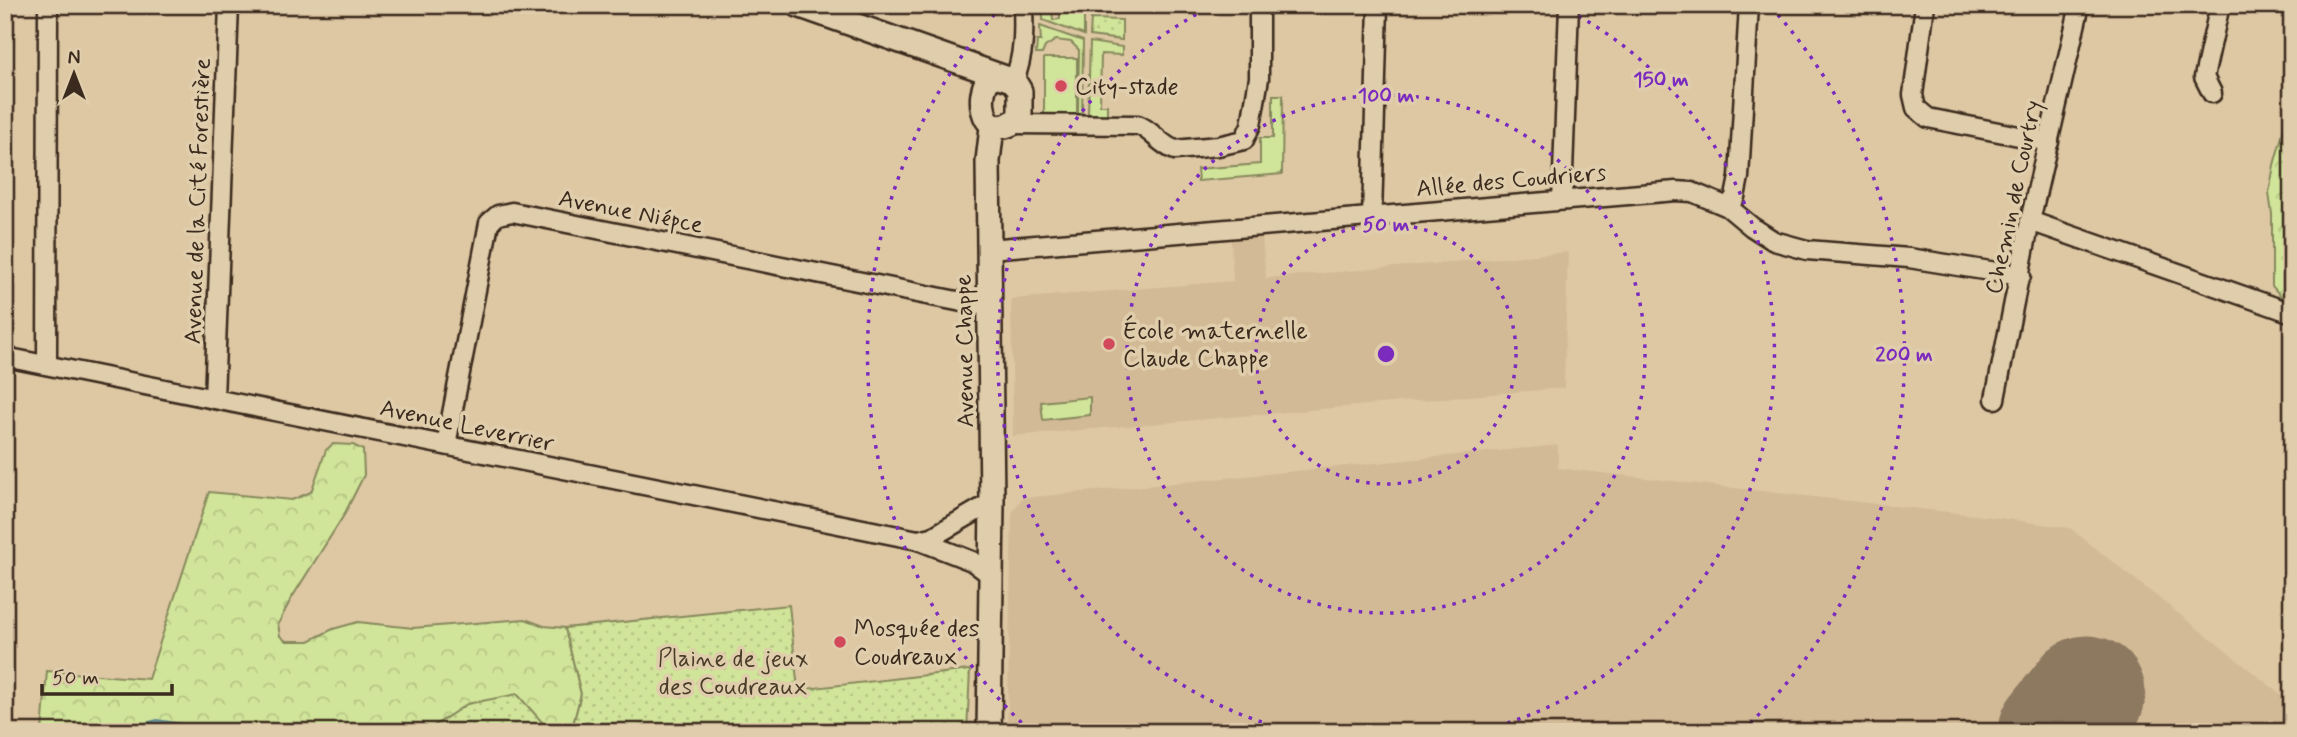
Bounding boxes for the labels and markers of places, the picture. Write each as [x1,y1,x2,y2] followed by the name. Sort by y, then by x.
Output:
[1075,72,1179,103] place label: City-stade
[1053,78,1069,94] marker: City-stade
[1123,314,1308,375] place label: École maternelle Claude Chappe
[1101,336,1117,352] marker: École maternelle Claude Chappe
[1374,342,1398,366] centre of rings
[854,614,980,673] place label: Mosquée des Coudreaux
[832,634,848,650] marker: Mosquée des Coudreaux

